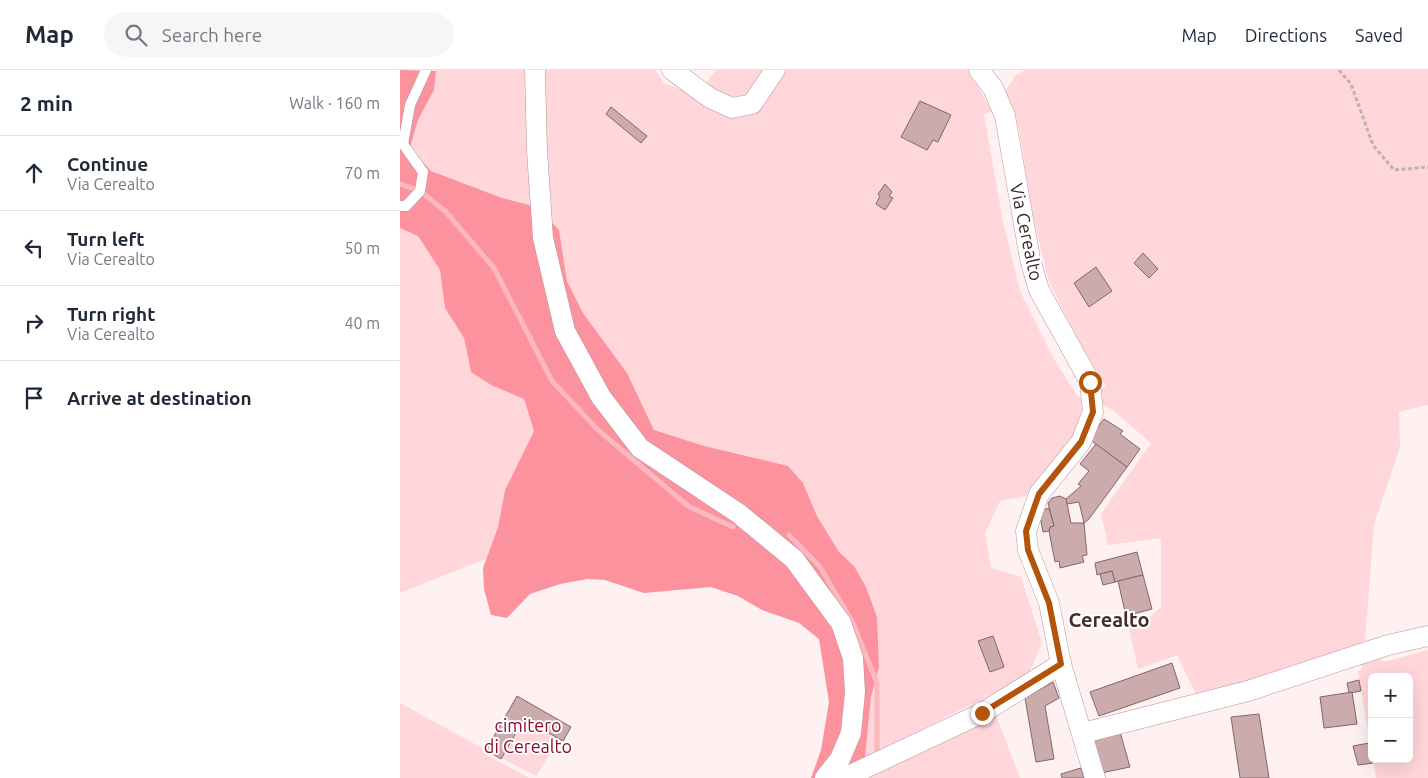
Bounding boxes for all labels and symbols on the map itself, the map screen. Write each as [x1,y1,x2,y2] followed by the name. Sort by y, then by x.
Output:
[1007,182,1047,282] street label: Via Cerealto
[1079,371,1102,394] route start
[1069,608,1149,631] district label: Cerealto
[971,702,994,725] route end
[484,715,572,756] park label: cimitero di Cerealto

